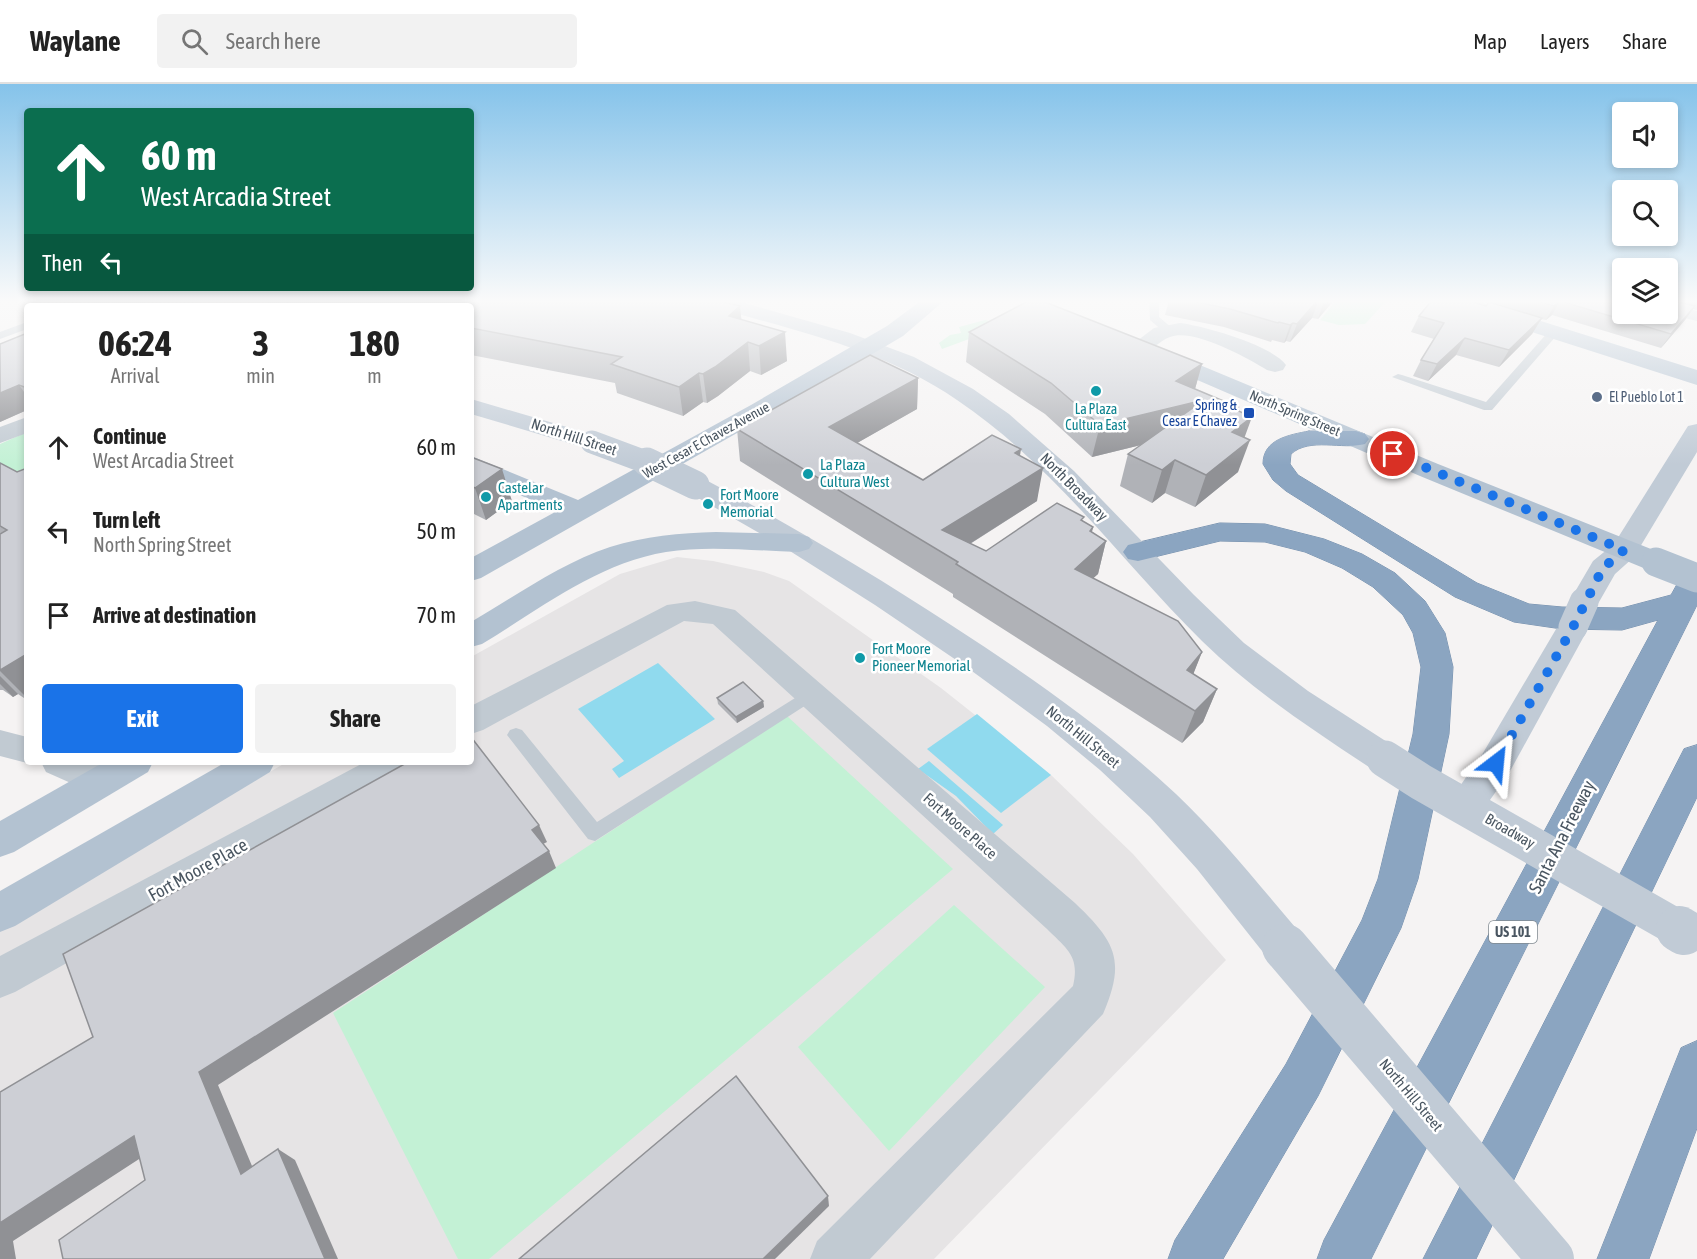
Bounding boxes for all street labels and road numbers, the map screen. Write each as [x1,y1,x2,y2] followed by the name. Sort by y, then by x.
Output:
[1247,387,1343,439] street label: North Spring Street
[640,399,772,481] street label: West Cesar E Chavez Avenue
[529,415,619,458] street label: North Hill Street
[1037,449,1112,524] street label: North Broadway
[1043,702,1123,771] street label: North Hill Street
[1524,777,1599,897] street label: Santa Ana Freeway
[920,789,1001,862] street label: Fort Moore Place
[1482,810,1538,852] street label: Broadway
[145,834,251,905] street label: Fort Moore Place
[1489,921,1537,943] road number: US 101
[1376,1055,1446,1134] street label: North Hill Street

